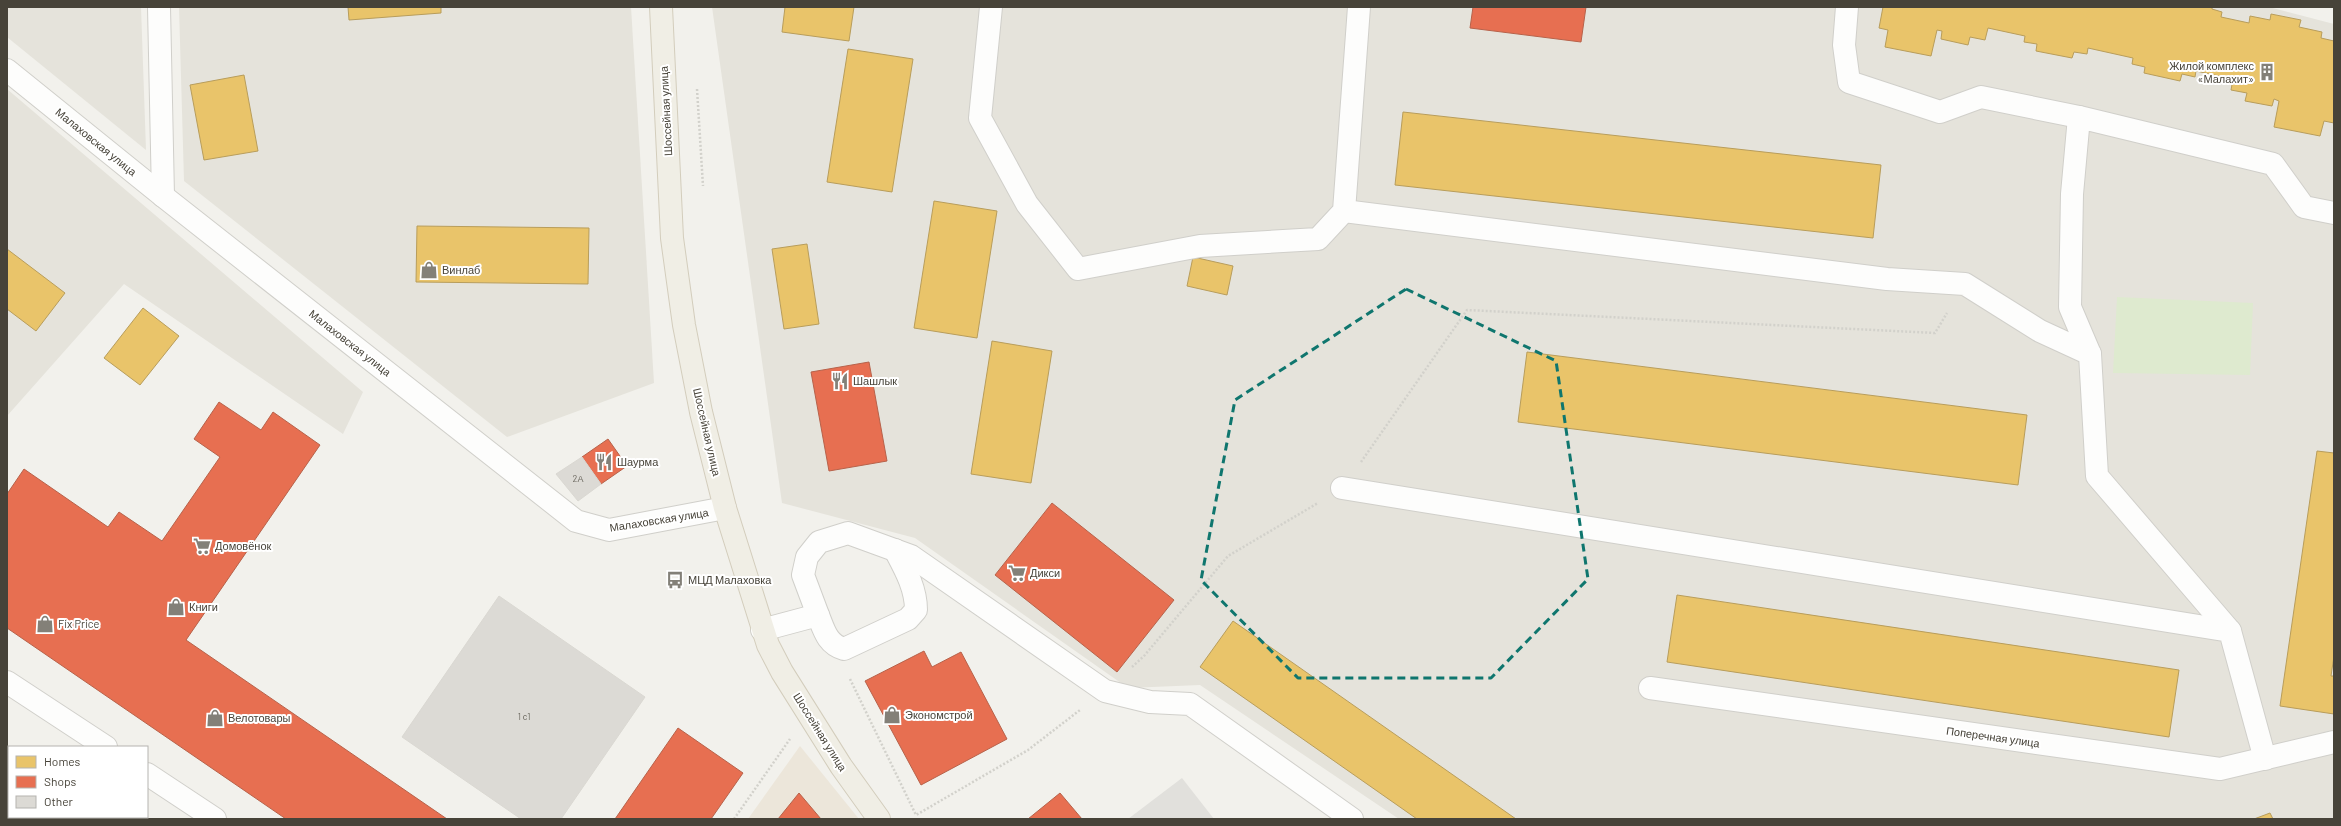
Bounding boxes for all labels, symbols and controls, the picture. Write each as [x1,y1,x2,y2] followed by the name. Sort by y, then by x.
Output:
[2169,59,2254,85] place label: Жилой комплекс «Малахит»
[2257,62,2277,82] building icon: Жилой комплекс «Малахит»
[657,65,674,156] street label: Шоссейная улица
[53,105,140,179] street label: Малаховская улица
[419,260,439,280] shop icon: Винлаб
[442,263,480,276] place label: Винлаб
[307,307,394,379] street label: Малаховская улица
[830,371,850,391] restaurant icon: Шашлык
[853,374,897,387] place label: Шашлык
[691,387,724,478] street label: Шоссейная улица
[594,452,614,472] restaurant icon: Шаурма
[617,455,659,468] place label: Шаурма
[573,473,583,484] house number: 2А
[608,505,710,534] street label: Малаховская улица
[192,536,212,556] supermarket icon: Домовёнок
[215,539,272,552] place label: Домовёнок
[1007,563,1027,583] supermarket icon: Дикси
[1030,566,1060,579] place label: Дикси
[665,570,685,590] bus stop icon: МЦД Малаховка
[688,573,772,586] place label: МЦД Малаховка
[166,597,186,617] shop icon: Книги
[189,600,218,613] place label: Книги
[35,614,55,634] shop icon: Fix Price
[58,617,100,630] place label: Fix Price
[791,690,850,774] street label: Шоссейная улица
[882,705,902,725] shop icon: Экономстрой
[205,708,225,728] shop icon: Велотовары
[905,708,973,721] place label: Экономстрой
[228,711,290,724] place label: Велотовары
[518,711,530,722] house number: 1 с1
[1945,724,2042,750] street label: Поперечная улица
[8,746,148,818] legend
[44,754,81,768] text: Homes
[44,774,77,788] text: Shops
[44,794,74,808] text: Other

